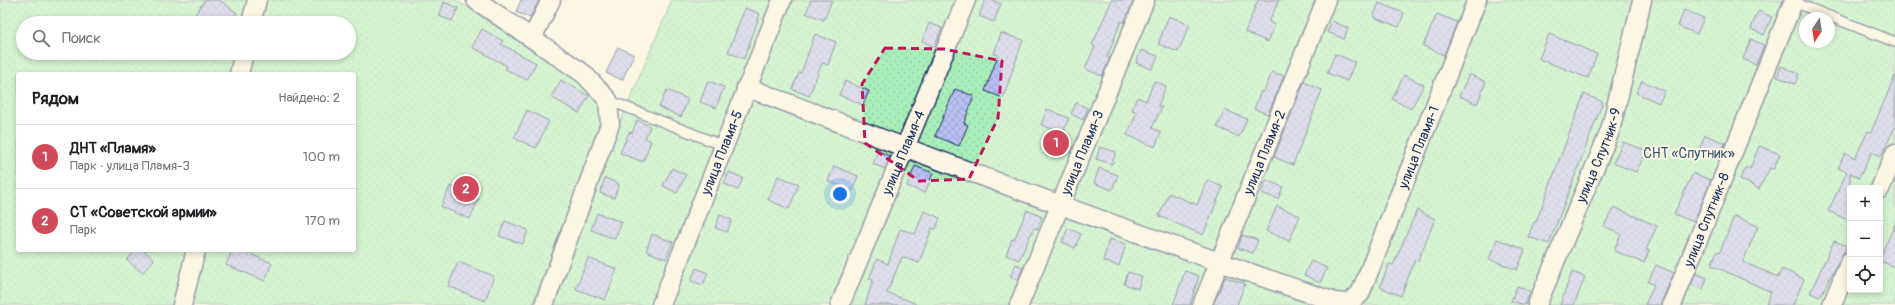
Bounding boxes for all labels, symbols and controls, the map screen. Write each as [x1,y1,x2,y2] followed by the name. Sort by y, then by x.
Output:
[1799,12,1835,48] north arrow
[16,16,356,60] search box
[30,27,52,49] icon: search
[62,29,101,48] text: Поиск
[32,88,79,109] text: Рядом
[278,90,340,106] text: Найдено: 2
[1394,104,1443,192] street label: улица Пламя-1
[1572,106,1624,206] street label: улица Спутник-9
[1239,107,1289,198] street label: улица Пламя-2
[697,108,746,198] street label: улица Пламя-5
[878,108,929,199] street label: улица Пламя-4
[1057,108,1108,198] street label: улица Пламя-3
[1043,128,1069,158] pin: 1
[70,139,156,158] text: ДНТ «Пламя»
[1643,145,1735,162] park label: СНТ «Спутник»
[42,149,48,165] text: 1
[303,149,340,165] text: 100 m
[70,158,190,174] text: Парк · улица Пламя-3
[1680,170,1733,270] street label: улица Спутник-8
[453,174,479,204] pin: 2
[830,184,850,204] your location
[1847,185,1883,293] map controls
[1847,185,1883,221] button: +
[70,203,217,222] text: СТ «Советской армии»
[41,213,49,229] text: 2
[305,213,340,229] text: 170 m
[1847,221,1883,257] button: −
[70,222,97,238] text: Парк
[1847,257,1883,293] button: locate

